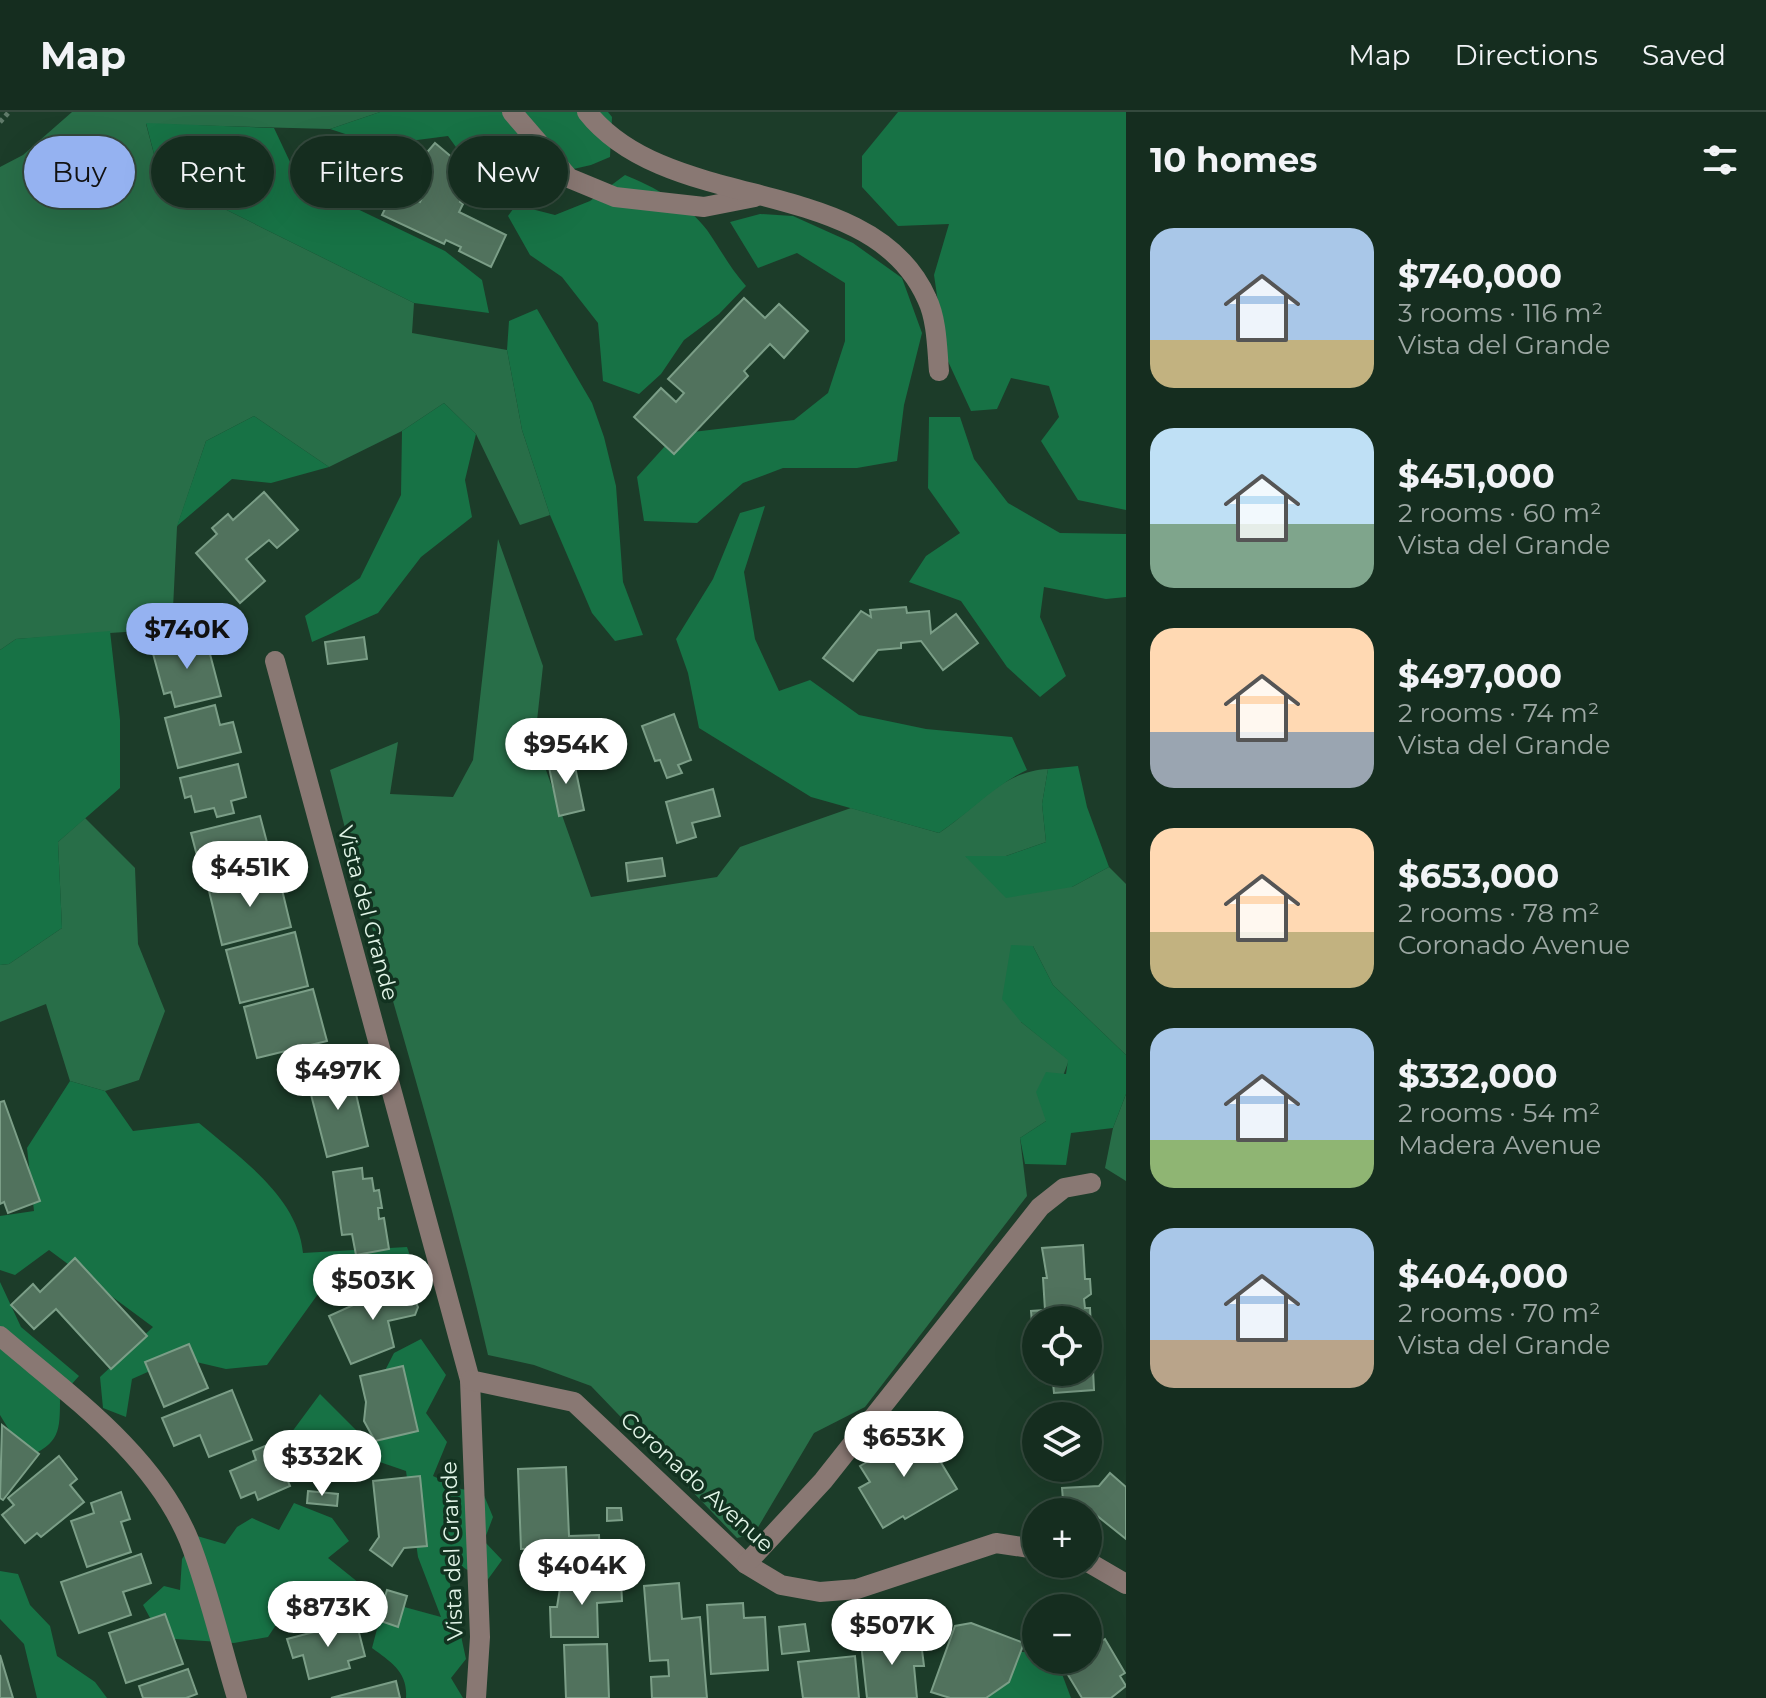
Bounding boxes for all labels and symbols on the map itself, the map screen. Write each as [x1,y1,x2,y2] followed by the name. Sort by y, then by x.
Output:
[131,603,243,671] pin: $740K
[510,718,622,786] pin: $954K
[332,823,404,1003] street label: Vista del Grande
[194,841,306,909] pin: $451K
[282,1044,394,1112] pin: $497K
[317,1254,429,1322] pin: $503K
[615,1406,779,1558] street label: Coronado Avenue
[848,1411,960,1479] pin: $653K
[266,1430,378,1498] pin: $332K
[435,1461,469,1641] street label: Vista del Grande
[526,1539,638,1607] pin: $404K
[272,1581,384,1649] pin: $873K
[836,1599,948,1667] pin: $507K

